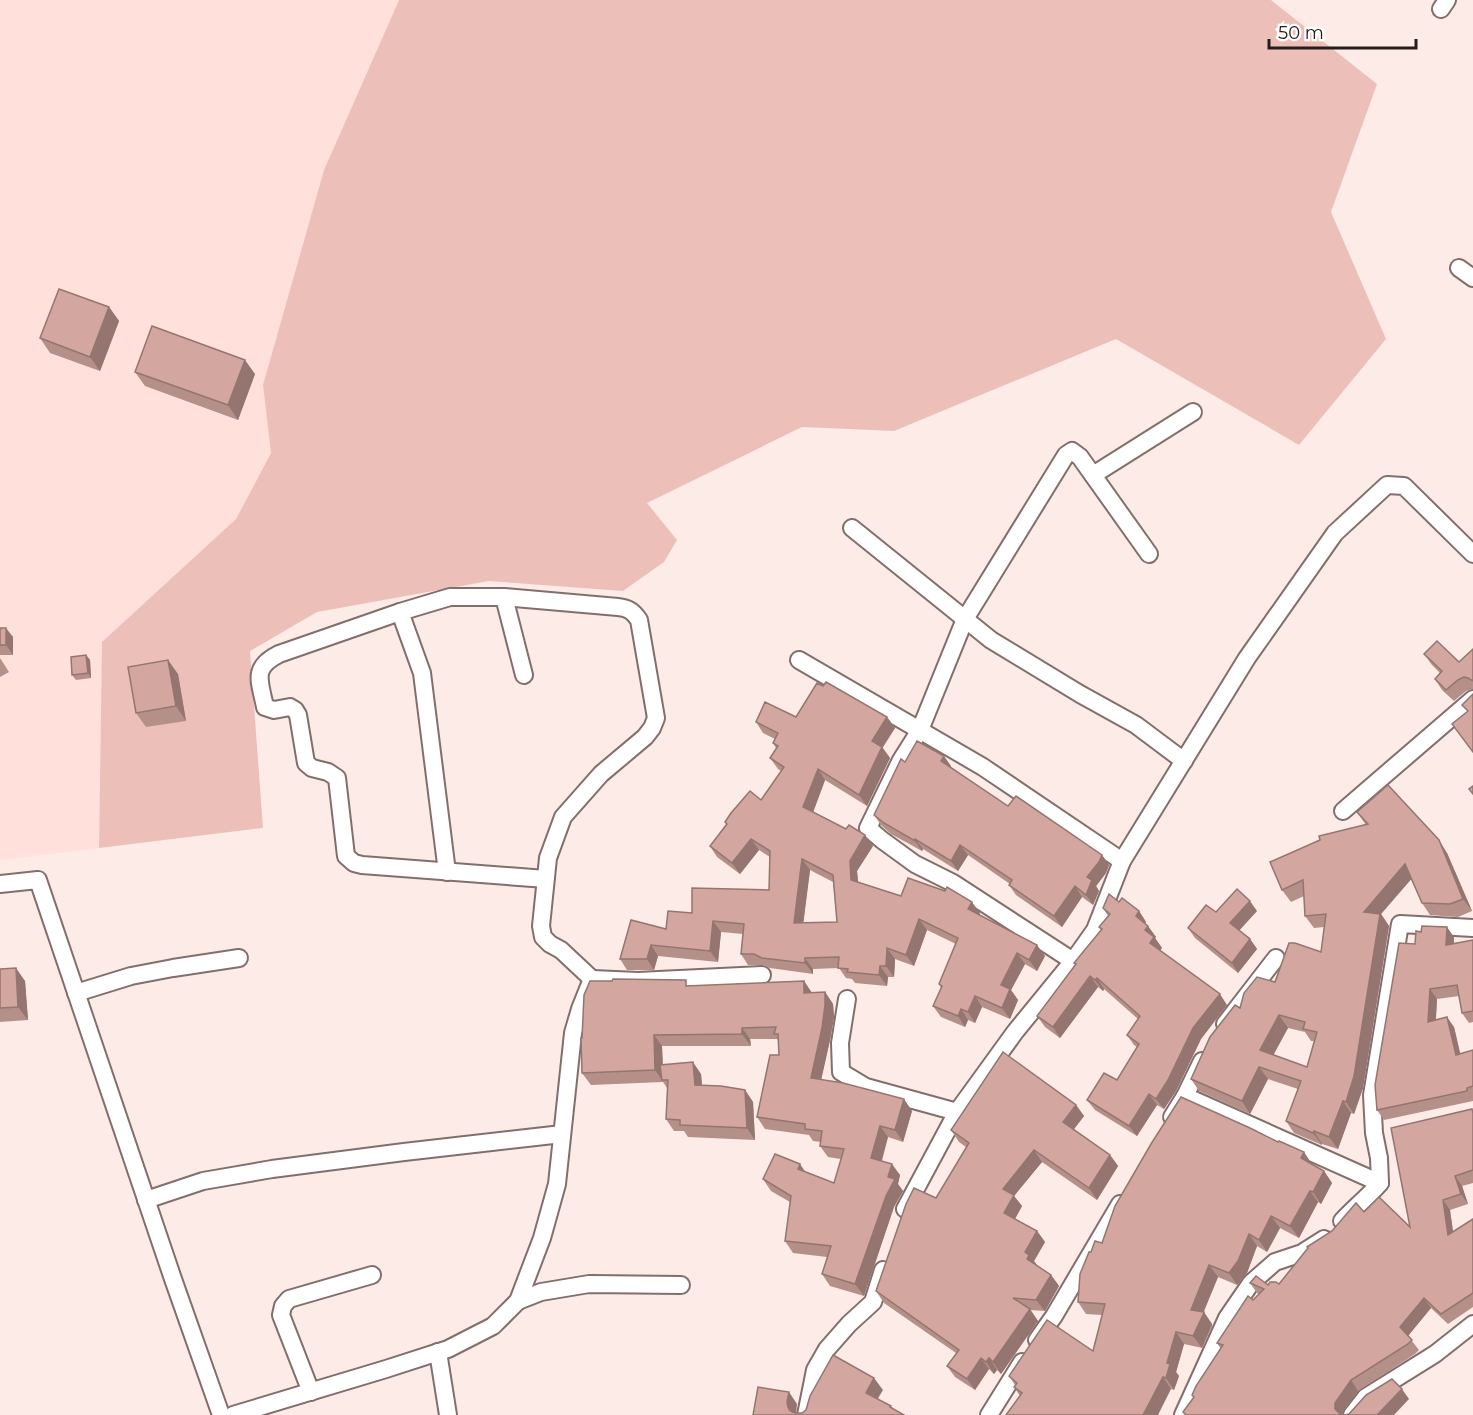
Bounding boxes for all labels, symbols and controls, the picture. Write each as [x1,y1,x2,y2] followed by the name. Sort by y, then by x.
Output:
[1269,12,1416,50] scale bar
[1278,22,1324,44] text: 50 m

